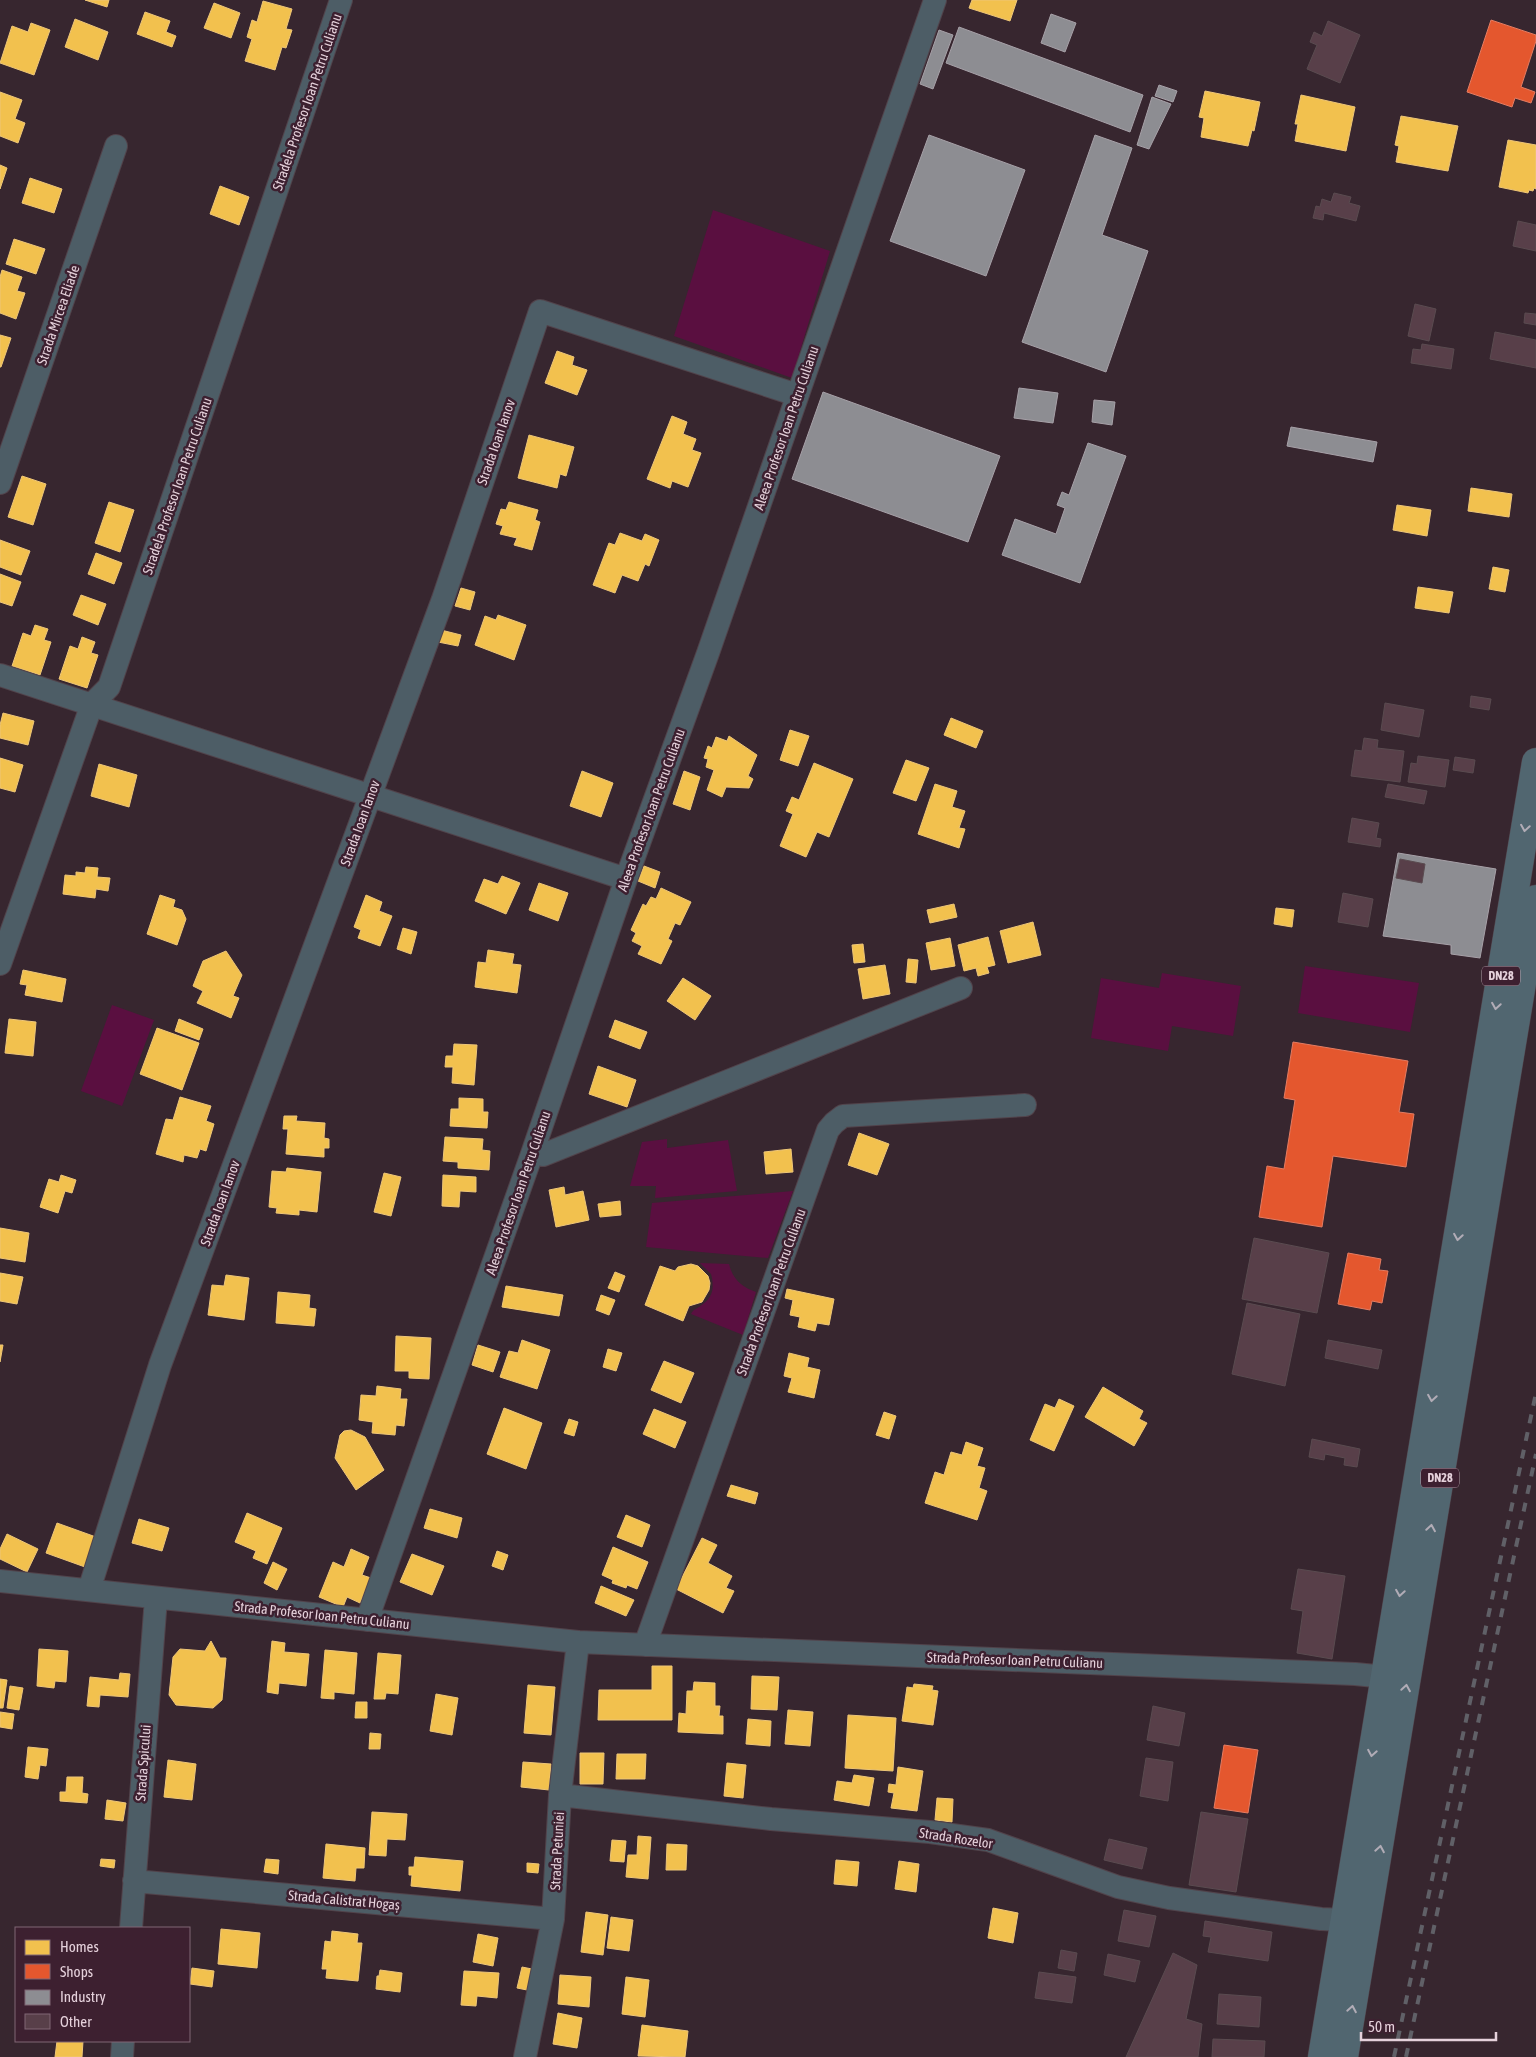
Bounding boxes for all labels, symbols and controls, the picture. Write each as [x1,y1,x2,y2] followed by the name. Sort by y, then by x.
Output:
[269,11,345,193] street label: Stradela Profesor Ioan Petru Culianu
[33,263,83,367] street label: Strada Mircea Eliade
[750,344,822,512] street label: Aleea Profesor Ioan Petru Culianu
[139,395,215,577] street label: Stradela Profesor Ioan Petru Culianu
[474,397,518,487] street label: Strada Ioan Ianov
[614,726,688,894] street label: Aleea Profesor Ioan Petru Culianu
[337,778,383,868] street label: Strada Ioan Ianov
[1521,824,1531,832] one-way arrow
[1482,966,1520,986] road number: DN28
[1492,1001,1502,1010] one-way arrow
[482,1109,554,1277] street label: Aleea Profesor Ioan Petru Culianu
[197,1158,243,1248] street label: Strada Ioan Ianov
[733,1207,809,1377] street label: Strada Profesor Ioan Petru Culianu
[1454,1233,1464,1242] one-way arrow
[1427,1393,1437,1402] one-way arrow
[1421,1469,1459,1488] road number: DN28
[1426,1524,1436,1532] one-way arrow
[1395,1588,1405,1597] one-way arrow
[234,1598,410,1632] street label: Strada Profesor Ioan Petru Culianu
[927,1649,1103,1671] street label: Strada Profesor Ioan Petru Culianu
[1400,1684,1410,1693] one-way arrow
[132,1724,154,1802] street label: Strada Spicului
[1368,1748,1378,1757] one-way arrow
[547,1811,567,1891] street label: Strada Petuniei
[918,1824,995,1852] street label: Strada Rozelor
[1374,1844,1384,1853] one-way arrow
[287,1887,401,1913] street label: Strada Calistrat Hogaș
[15,1927,190,2042] legend
[60,1938,99,1955] text: Homes
[60,1963,93,1980] text: Shops
[60,1988,106,2005] text: Industry
[1346,2005,1356,2013] one-way arrow
[1361,2010,1496,2042] scale bar
[60,2013,92,2030] text: Other
[1368,2018,1395,2035] text: 50 m

